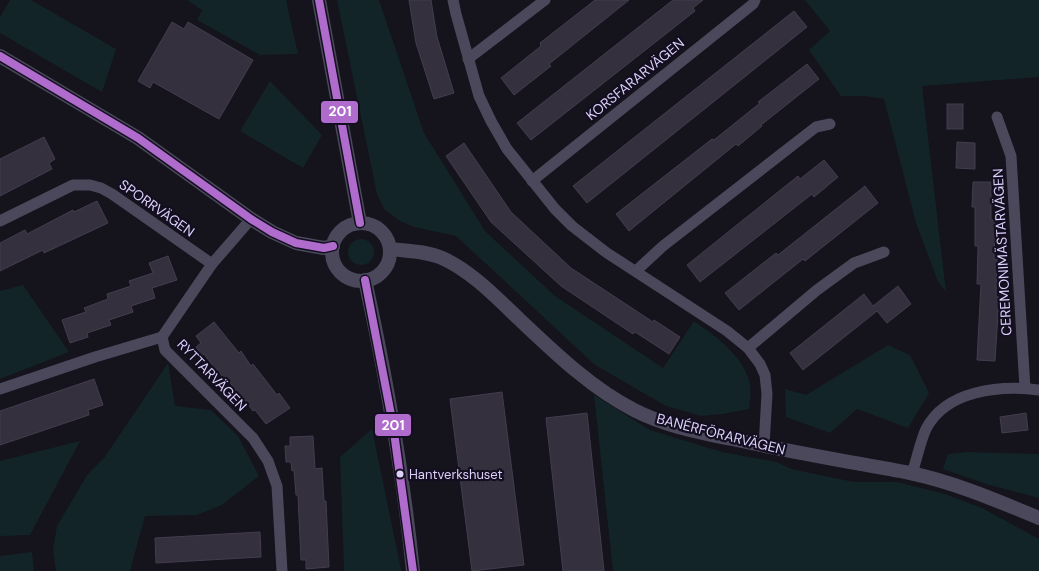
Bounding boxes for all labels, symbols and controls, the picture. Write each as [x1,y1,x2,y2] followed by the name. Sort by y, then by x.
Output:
[582,34,688,124] street label: KORSFARARVÄGEN
[320,100,359,124] line badge: 201
[329,102,351,120] text: 201
[989,168,1015,336] street label: CEREMONIMÄSTARVÄGEN
[116,175,198,241] street label: SPORRVÄGEN
[173,335,251,415] street label: RYTTARVÄGEN
[655,409,787,459] street label: BANÉRFÖRARVÄGEN
[374,413,412,437] line badge: 201
[382,416,404,434] text: 201
[409,466,503,483] place label: Hantverkshuset
[395,469,405,479] marker: Hantverkshuset

